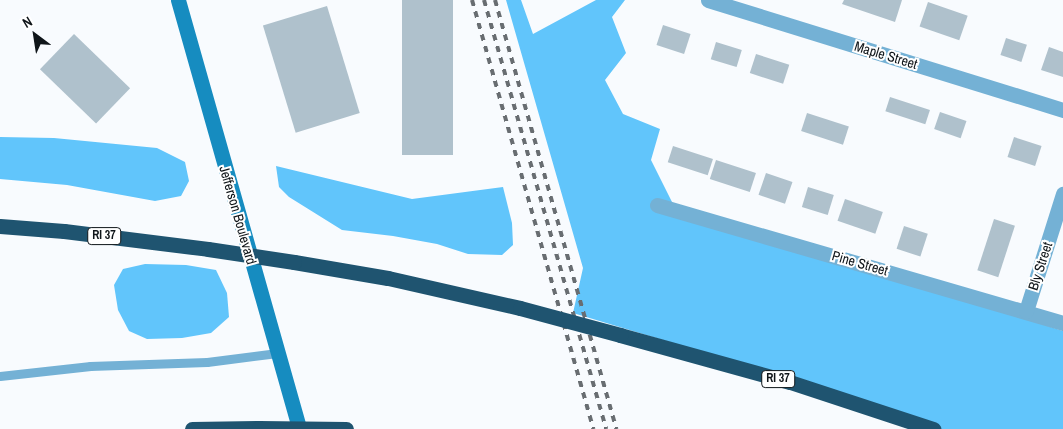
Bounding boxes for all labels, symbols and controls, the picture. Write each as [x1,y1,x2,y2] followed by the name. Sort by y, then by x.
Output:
[10,10,60,60] north arrow
[19,12,35,32] text: N
[852,37,920,73] street label: Maple Street
[216,164,260,266] street label: Jefferson Boulevard
[86,227,122,246] road number: RI 37
[1024,240,1056,292] street label: Bly Street
[830,247,890,279] street label: Pine Street
[760,369,796,388] road number: RI 37

